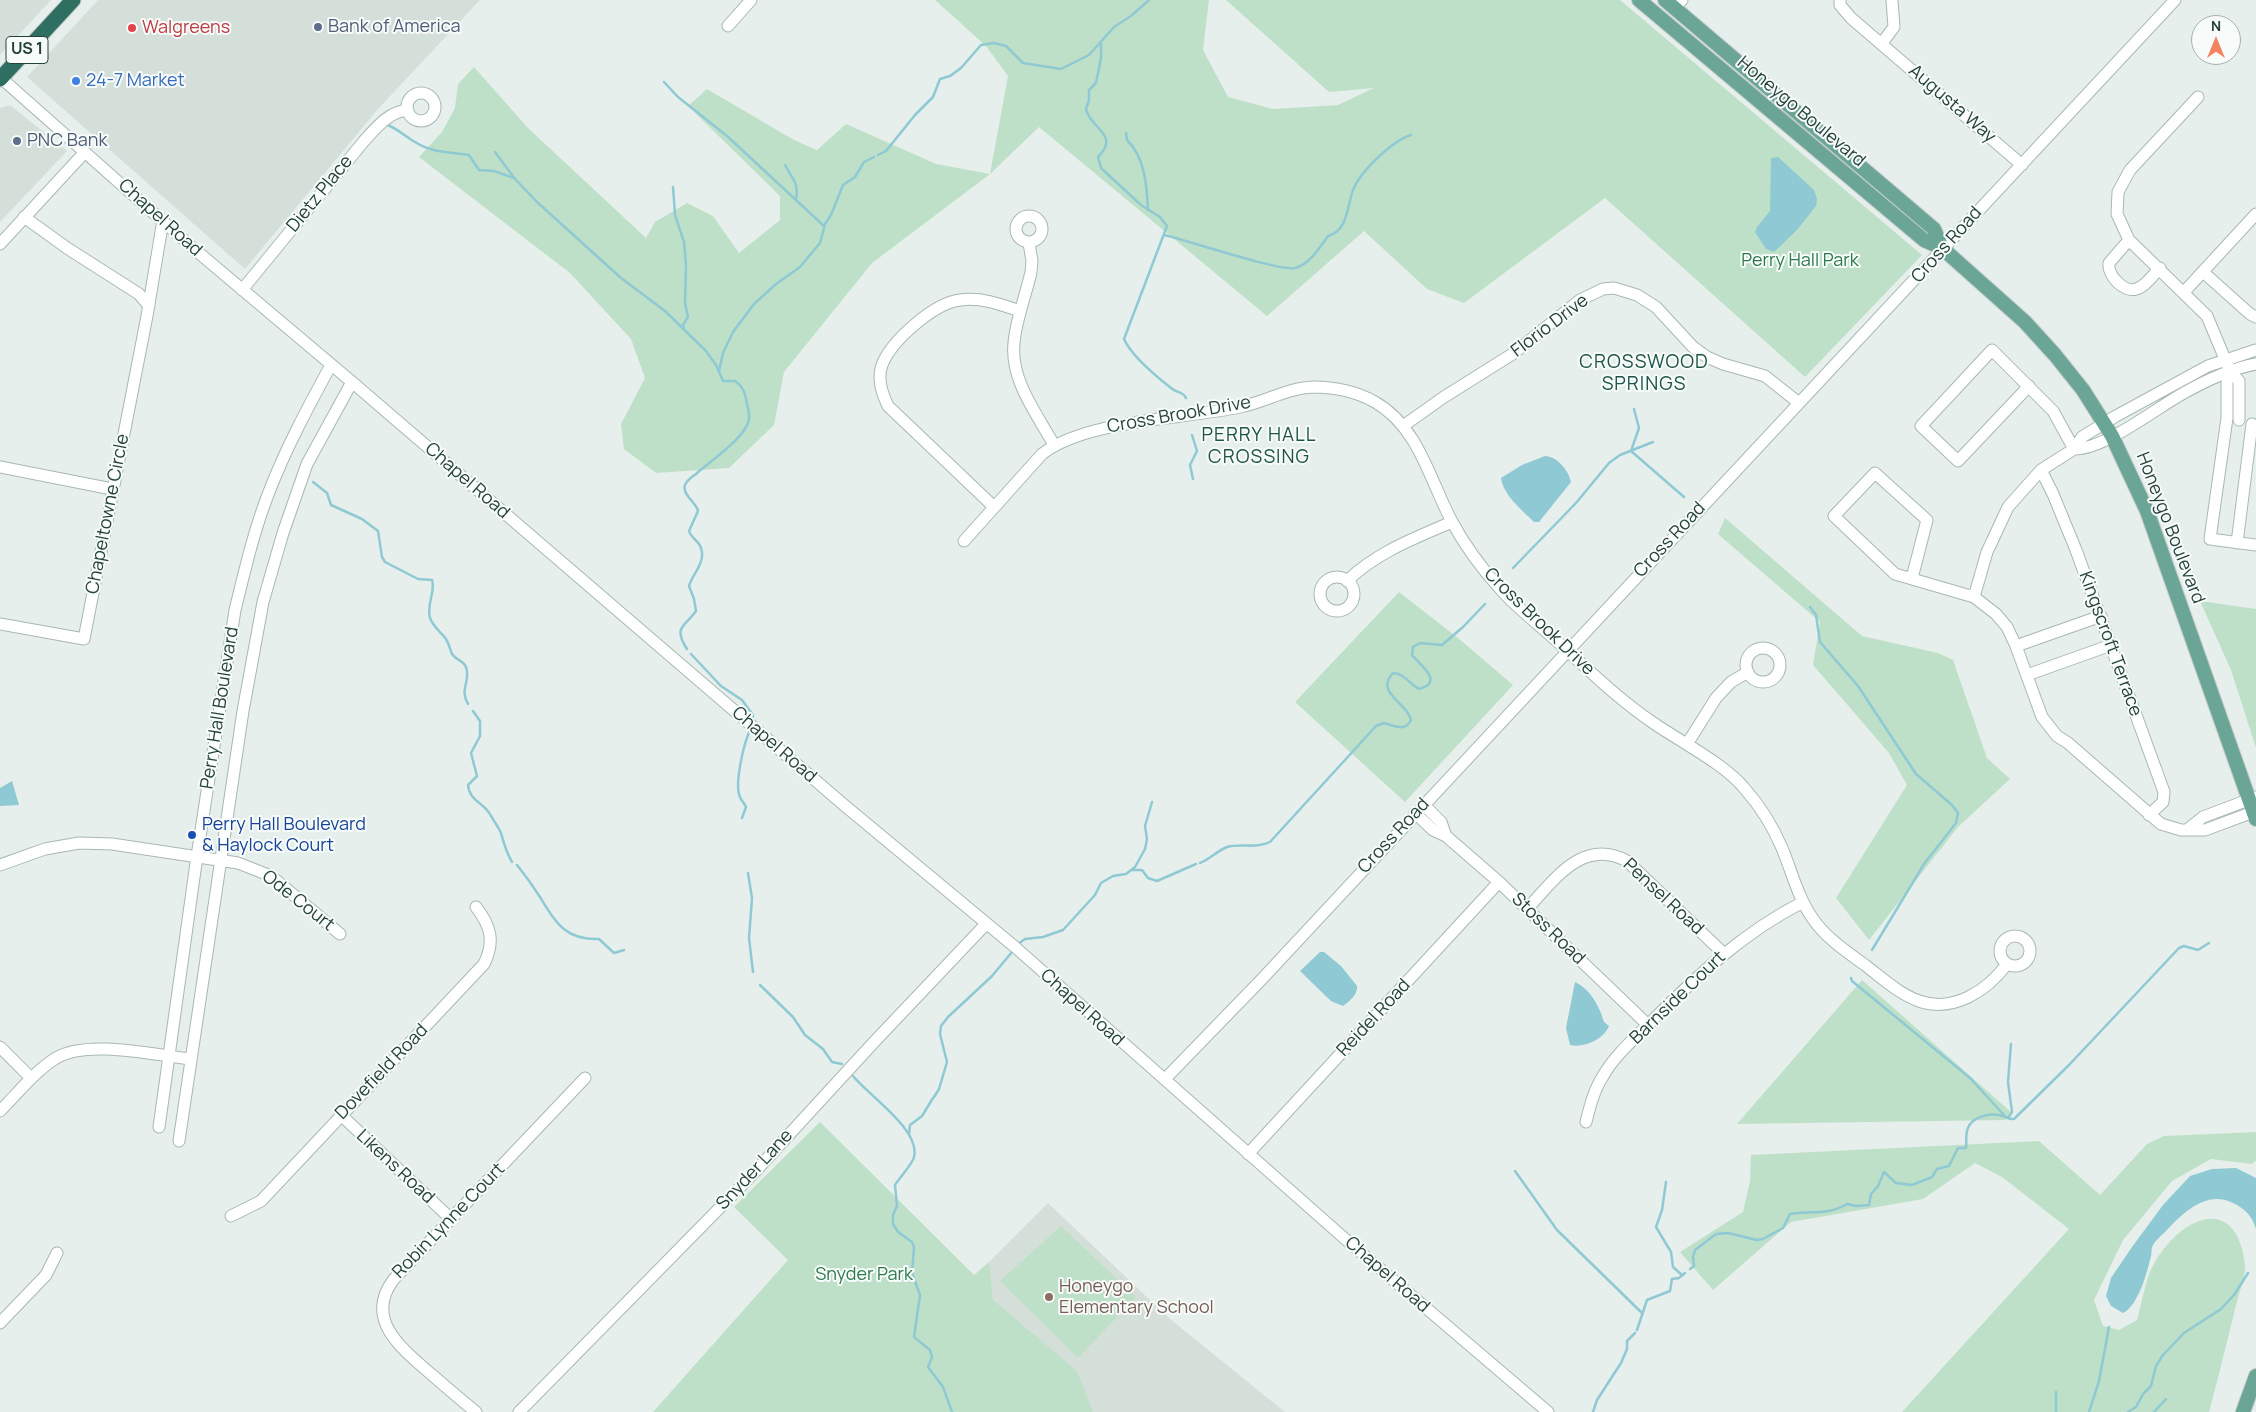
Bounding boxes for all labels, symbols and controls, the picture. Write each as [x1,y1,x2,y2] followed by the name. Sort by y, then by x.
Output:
[2191,15,2241,65] north arrow
[328,16,461,38] place label: Bank of America
[2211,16,2221,35] text: N
[142,17,230,39] place label: Walgreens
[312,21,324,33] marker: Bank of America
[126,22,138,34] marker: Walgreens
[6,36,48,64] road number: US 1
[1733,52,1869,172] street label: Honeygo Boulevard
[1904,60,2000,148] street label: Augusta Way
[86,70,185,92] place label: 24-7 Market
[70,75,82,87] marker: 24-7 Market
[27,130,107,152] place label: PNC Bank
[11,135,23,147] marker: PNC Bank
[283,151,357,237] street label: Dietz Place
[114,175,206,261] street label: Chapel Road
[1907,203,1987,287] street label: Cross Road
[1741,250,1859,272] park label: Perry Hall Park
[1507,290,1593,362] street label: Florio Drive
[1578,352,1710,396] district label: CROSSWOOD SPRINGS
[1105,392,1253,438] street label: Cross Brook Drive
[1200,425,1318,469] district label: PERRY HALL CROSSING
[82,432,134,596] street label: Chapeltowne Circle
[420,438,514,524] street label: Chapel Road
[2131,449,2209,607] street label: Honeygo Boulevard
[1630,498,1710,582] street label: Cross Road
[1479,564,1599,680] street label: Cross Brook Drive
[2074,569,2146,719] street label: Kingscroft Terrace
[197,625,243,791] street label: Perry Hall Boulevard
[727,702,821,788] street label: Chapel Road
[1354,794,1434,878] street label: Cross Road
[202,814,366,856] place label: Perry Hall Boulevard & Haylock Court
[186,829,198,841] marker: Perry Hall Boulevard & Haylock Court
[1618,854,1708,940] street label: Pensel Road
[258,866,338,936] street label: Ode Court
[1507,889,1589,969] street label: Stoss Road
[1626,947,1730,1049] street label: Barnside Court
[1036,965,1128,1051] street label: Chapel Road
[1333,975,1415,1061] street label: Reidel Road
[331,1020,433,1124] street label: Dovefield Road
[352,1125,438,1209] street label: Likens Road
[712,1125,798,1215] street label: Snyder Lane
[388,1159,510,1283] street label: Robin Lynne Court
[1340,1232,1434,1318] street label: Chapel Road
[815,1264,913,1286] park label: Snyder Park
[1059,1276,1214,1318] place label: Honeygo Elementary School
[1043,1291,1055,1303] marker: Honeygo Elementary School

